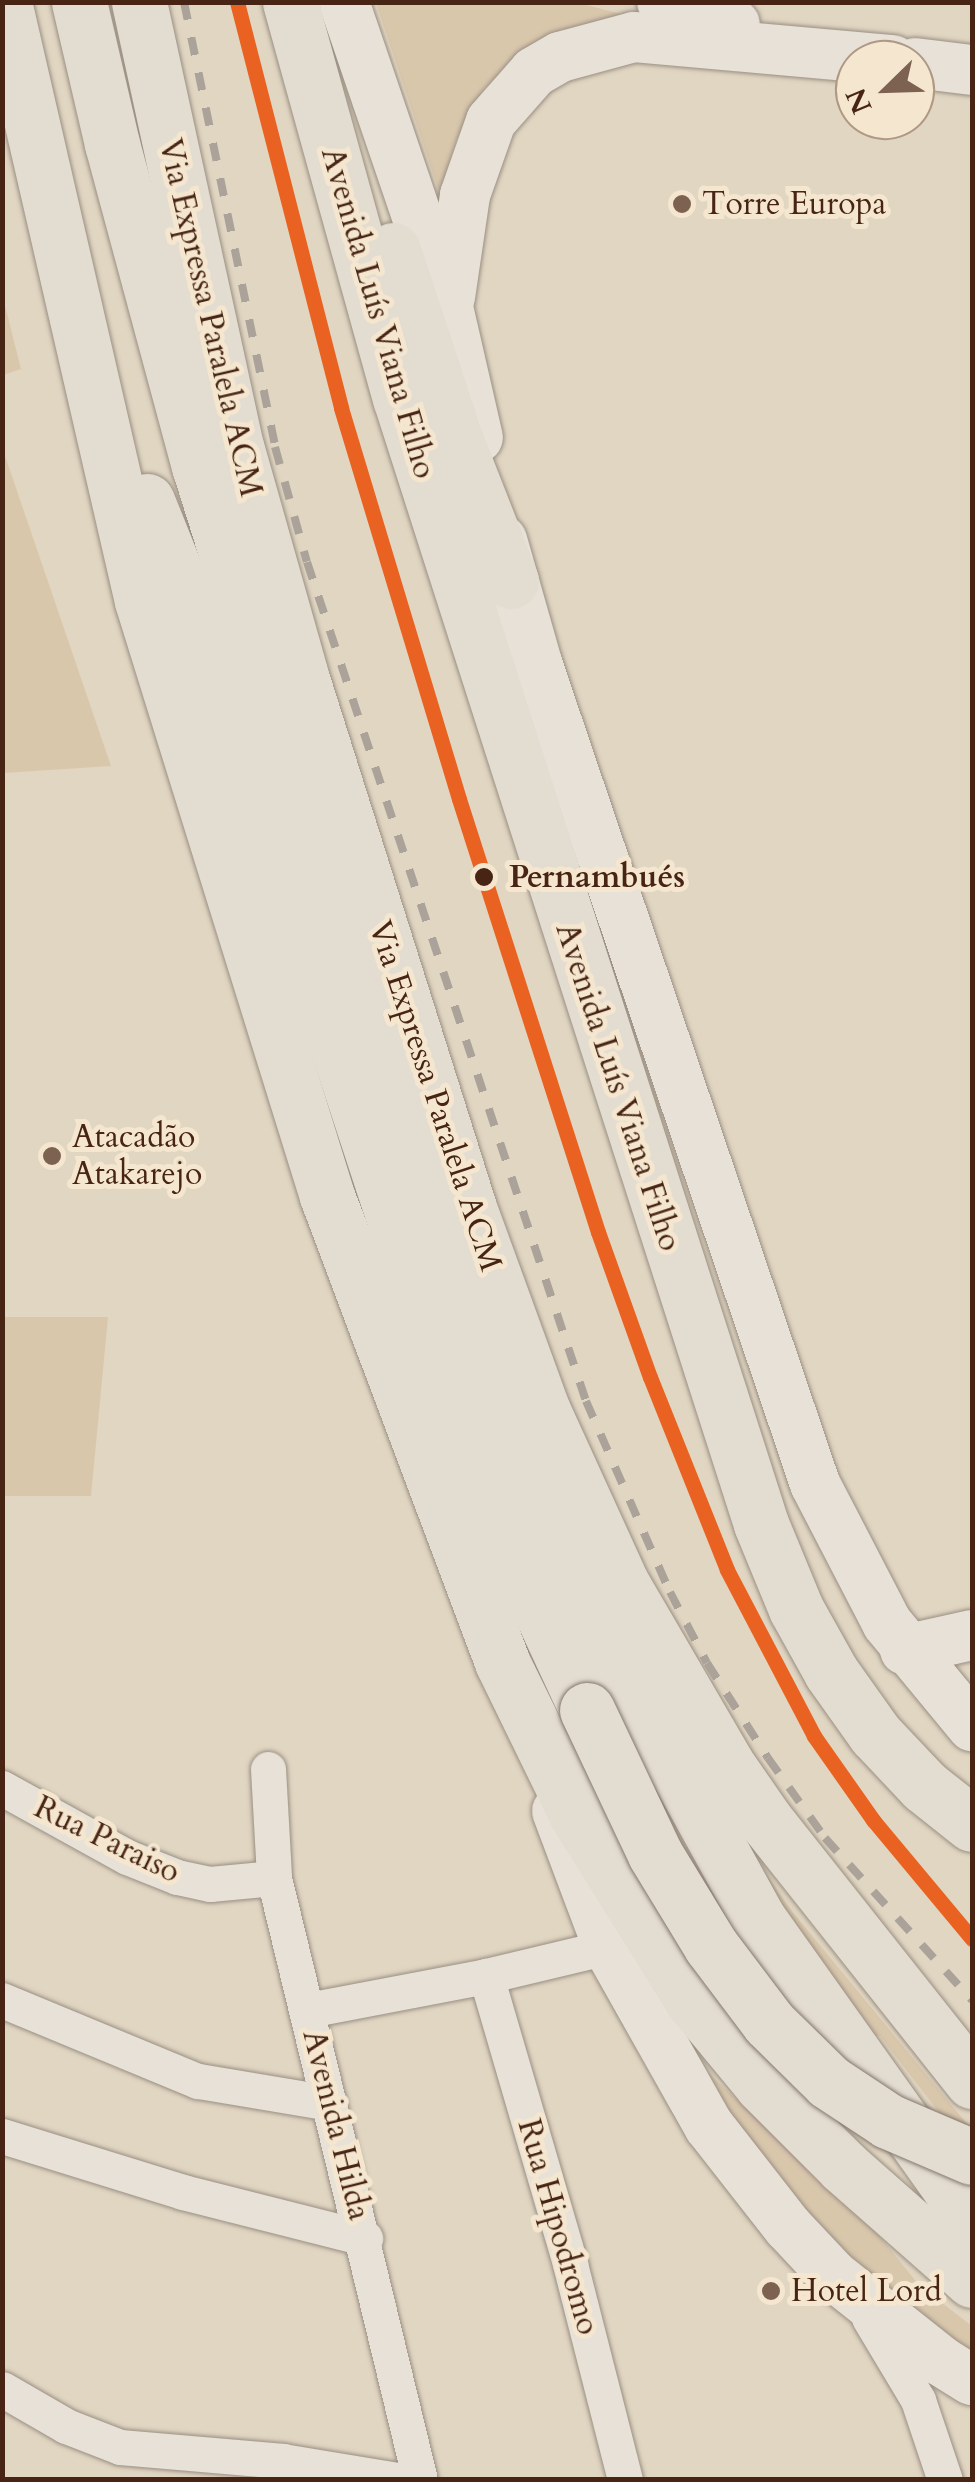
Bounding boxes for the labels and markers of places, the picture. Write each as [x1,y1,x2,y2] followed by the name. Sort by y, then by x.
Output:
[702,185,886,223] place label: Torre Europa
[671,193,693,215] marker: Torre Europa
[509,858,685,896] place label: Pernambués
[468,861,500,893] marker: Pernambués
[72,1119,202,1194] place label: Atacadão Atakarejo
[41,1145,63,1167] marker: Atacadão Atakarejo
[791,2272,942,2310] place label: Hotel Lord
[760,2280,782,2302] marker: Hotel Lord

